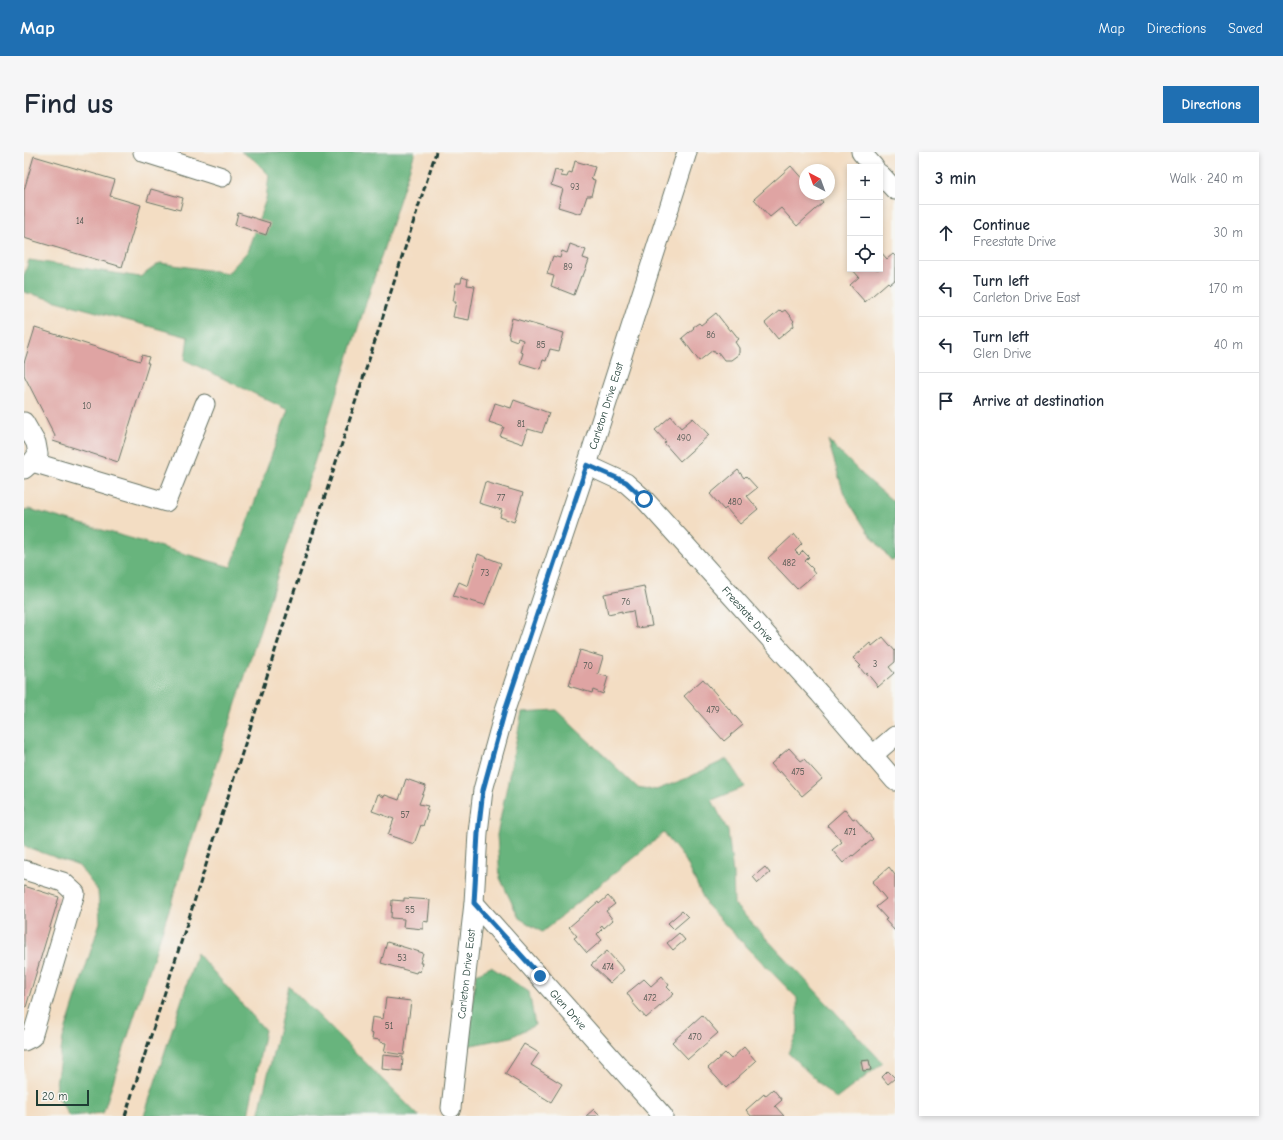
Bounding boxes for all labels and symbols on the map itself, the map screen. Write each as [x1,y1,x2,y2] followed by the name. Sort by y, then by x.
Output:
[799,164,835,200] north arrow
[570,182,580,192] house number: 93
[76,216,84,226] house number: 14
[563,262,573,272] house number: 89
[706,330,716,340] house number: 86
[536,340,546,350] house number: 85
[586,360,627,451] street label: Carleton Drive East
[82,401,92,411] house number: 10
[517,419,526,429] house number: 81
[677,433,691,443] house number: 490
[635,490,653,508] route start
[497,493,506,503] house number: 77
[728,497,742,507] house number: 480
[782,558,796,568] house number: 482
[481,568,489,578] house number: 73
[719,584,776,645] street label: Freestate Drive
[621,597,631,607] house number: 76
[873,659,877,669] house number: 3
[583,661,593,671] house number: 70
[706,705,720,715] house number: 479
[791,767,805,777] house number: 475
[400,810,410,820] house number: 57
[844,827,857,837] house number: 471
[405,905,415,915] house number: 55
[455,927,478,1020] street label: Carleton Drive East
[397,953,407,963] house number: 53
[602,962,614,972] house number: 474
[531,967,549,985] route end
[547,987,589,1033] street label: Glen Drive
[643,993,657,1003] house number: 472
[385,1021,394,1031] house number: 51
[688,1032,702,1042] house number: 470
[36,1088,89,1107] scale bar

